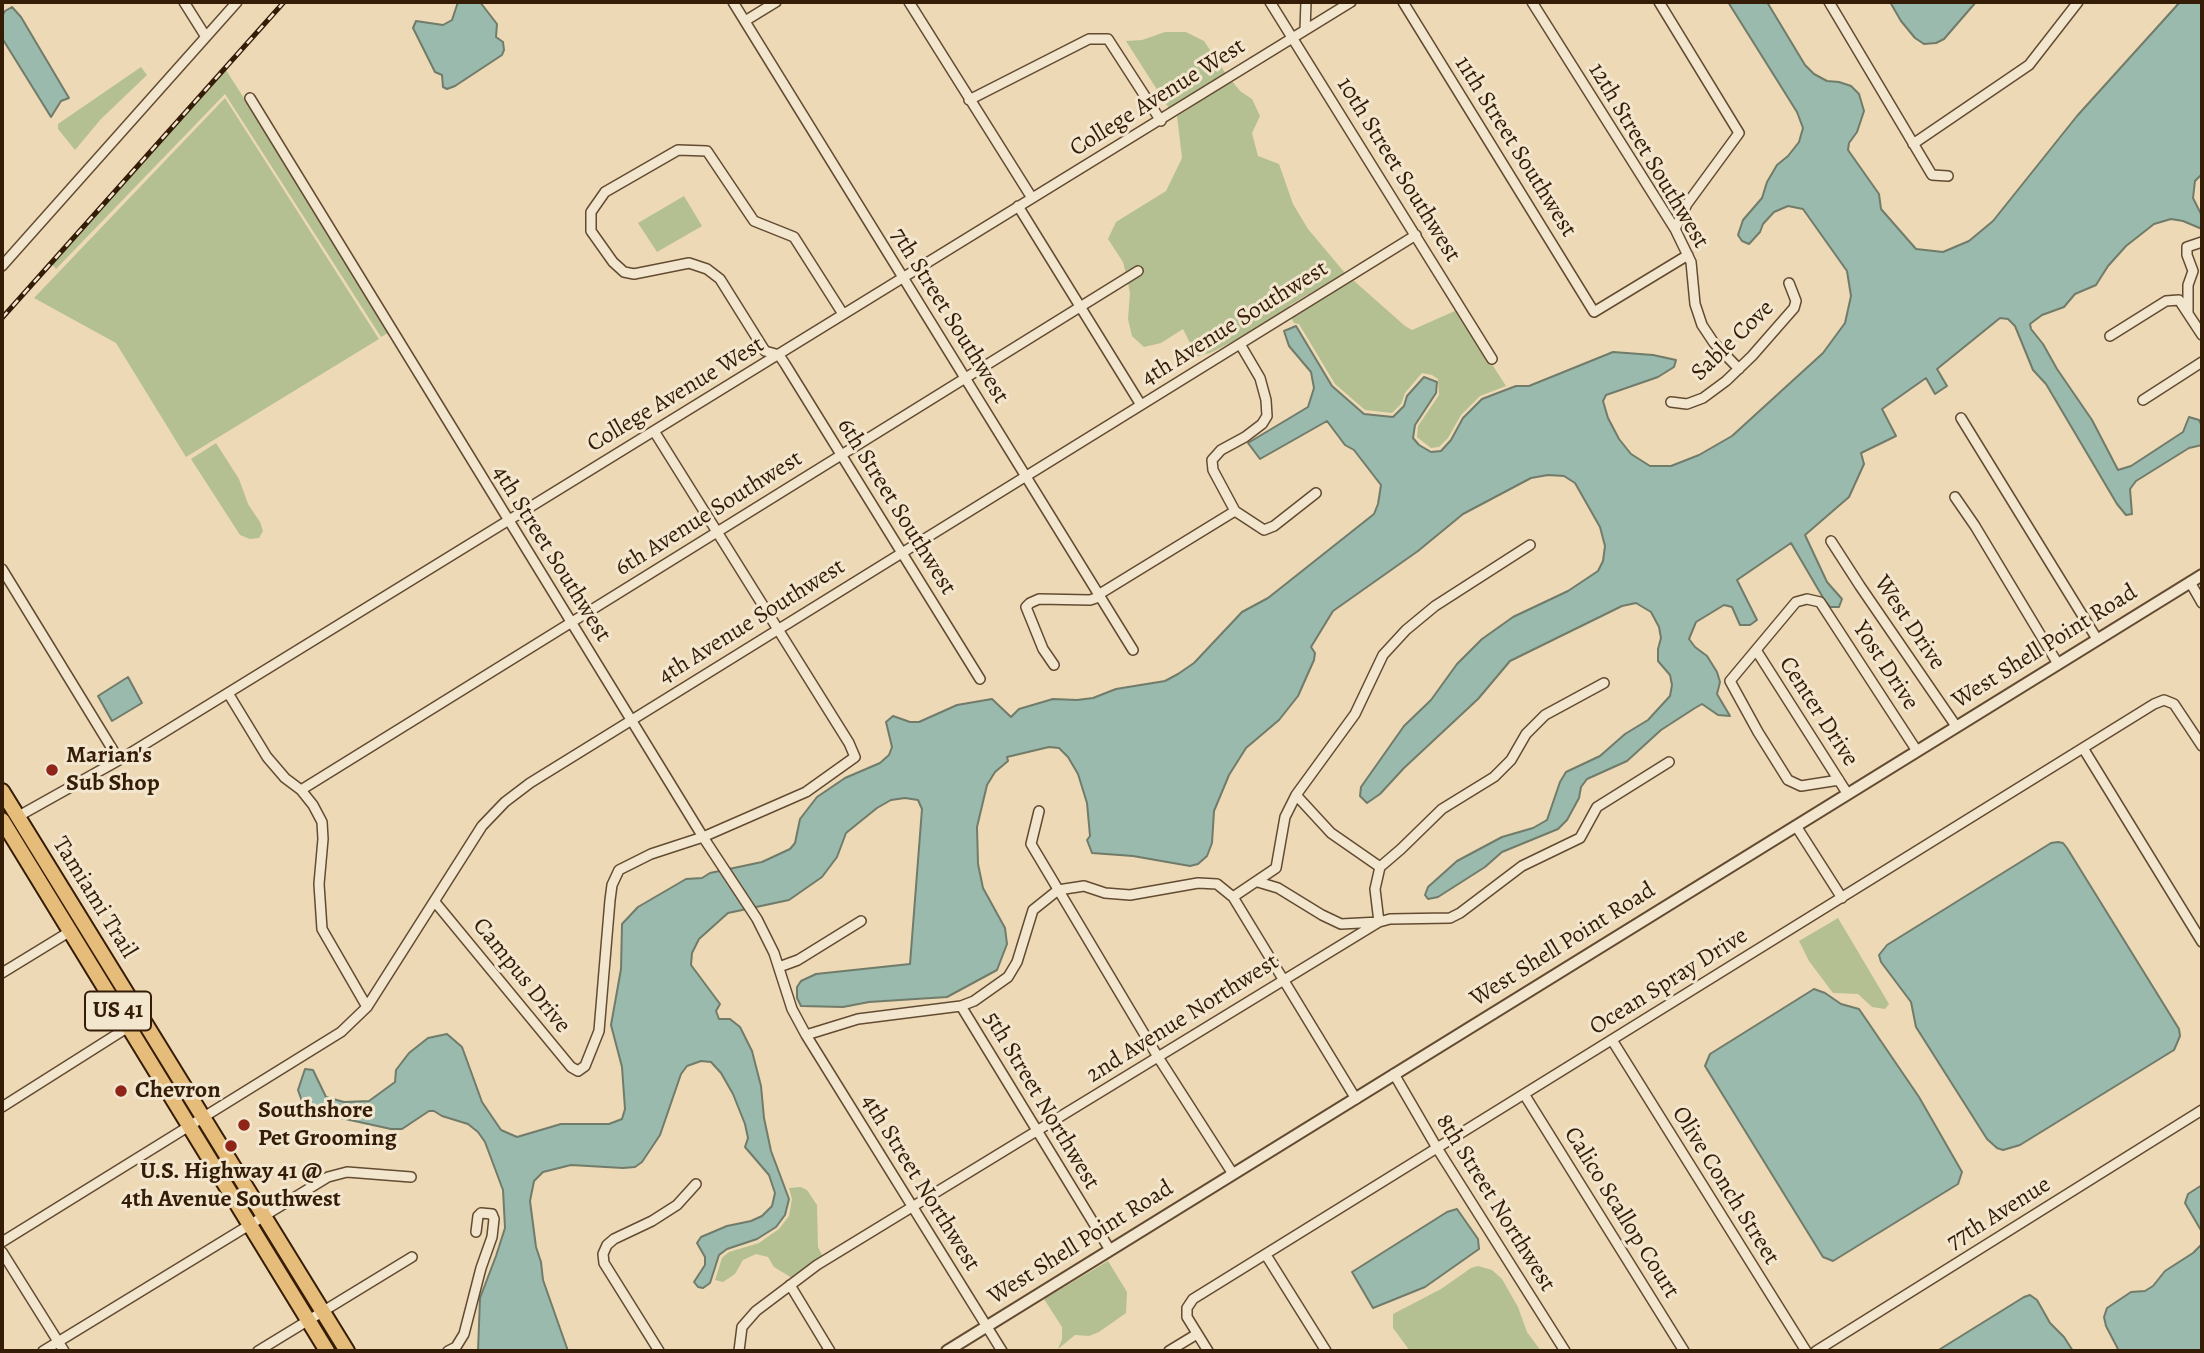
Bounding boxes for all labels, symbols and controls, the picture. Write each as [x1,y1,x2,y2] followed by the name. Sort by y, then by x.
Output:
[1065,32,1251,164] street label: College Avenue West
[1448,51,1582,243] street label: 11th Street Southwest
[1581,58,1715,254] street label: 12th Street Southwest
[1329,72,1467,268] street label: 10th Street Southwest
[883,223,1015,409] street label: 7th Street Southwest
[1136,255,1334,393] street label: 4th Avenue Southwest
[1686,294,1780,388] street label: Sable Cove
[582,331,770,459] street label: College Avenue West
[830,413,962,601] street label: 6th Street Southwest
[610,445,808,583] street label: 6th Avenue Southwest
[485,461,617,647] street label: 4th Street Southwest
[653,553,851,691] street label: 4th Avenue Southwest
[1867,570,1951,676] street label: West Drive
[1947,578,2143,716] street label: West Shell Point Road
[1846,616,1924,716] street label: Yost Drive
[1772,652,1864,772] street label: Center Drive
[66,742,160,798] place label: Marian's Sub Shop
[44,762,60,778] marker: Marian's Sub Shop
[45,832,143,964] street label: Tamiami Trail
[1465,876,1661,1014] street label: West Shell Point Road
[466,912,576,1040] street label: Campus Drive
[1585,922,1753,1042] street label: Ocean Spray Drive
[1081,948,1285,1090] street label: 2nd Avenue Northwest
[85,992,151,1030] road number: US 41
[976,1007,1106,1195] street label: 5th Street Northwest
[135,1077,221,1105] place label: Chevron
[113,1083,129,1099] marker: Chevron
[854,1089,986,1277] street label: 4th Street Northwest
[258,1097,397,1153] place label: Southshore Pet Grooming
[1665,1101,1785,1271] street label: Olive Conch Street
[1429,1109,1561,1297] street label: 8th Street Northwest
[236,1117,252,1133] marker: Southshore Pet Grooming
[1557,1122,1685,1304] street label: Calico Scallop Court
[223,1138,239,1154] marker: U.S. Highway 41 @ 4th Avenue Southwest
[121,1158,341,1214] place label: U.S. Highway 41 @ 4th Avenue Southwest
[1942,1171,2056,1257] street label: 77th Avenue
[983,1174,1179,1312] street label: West Shell Point Road

